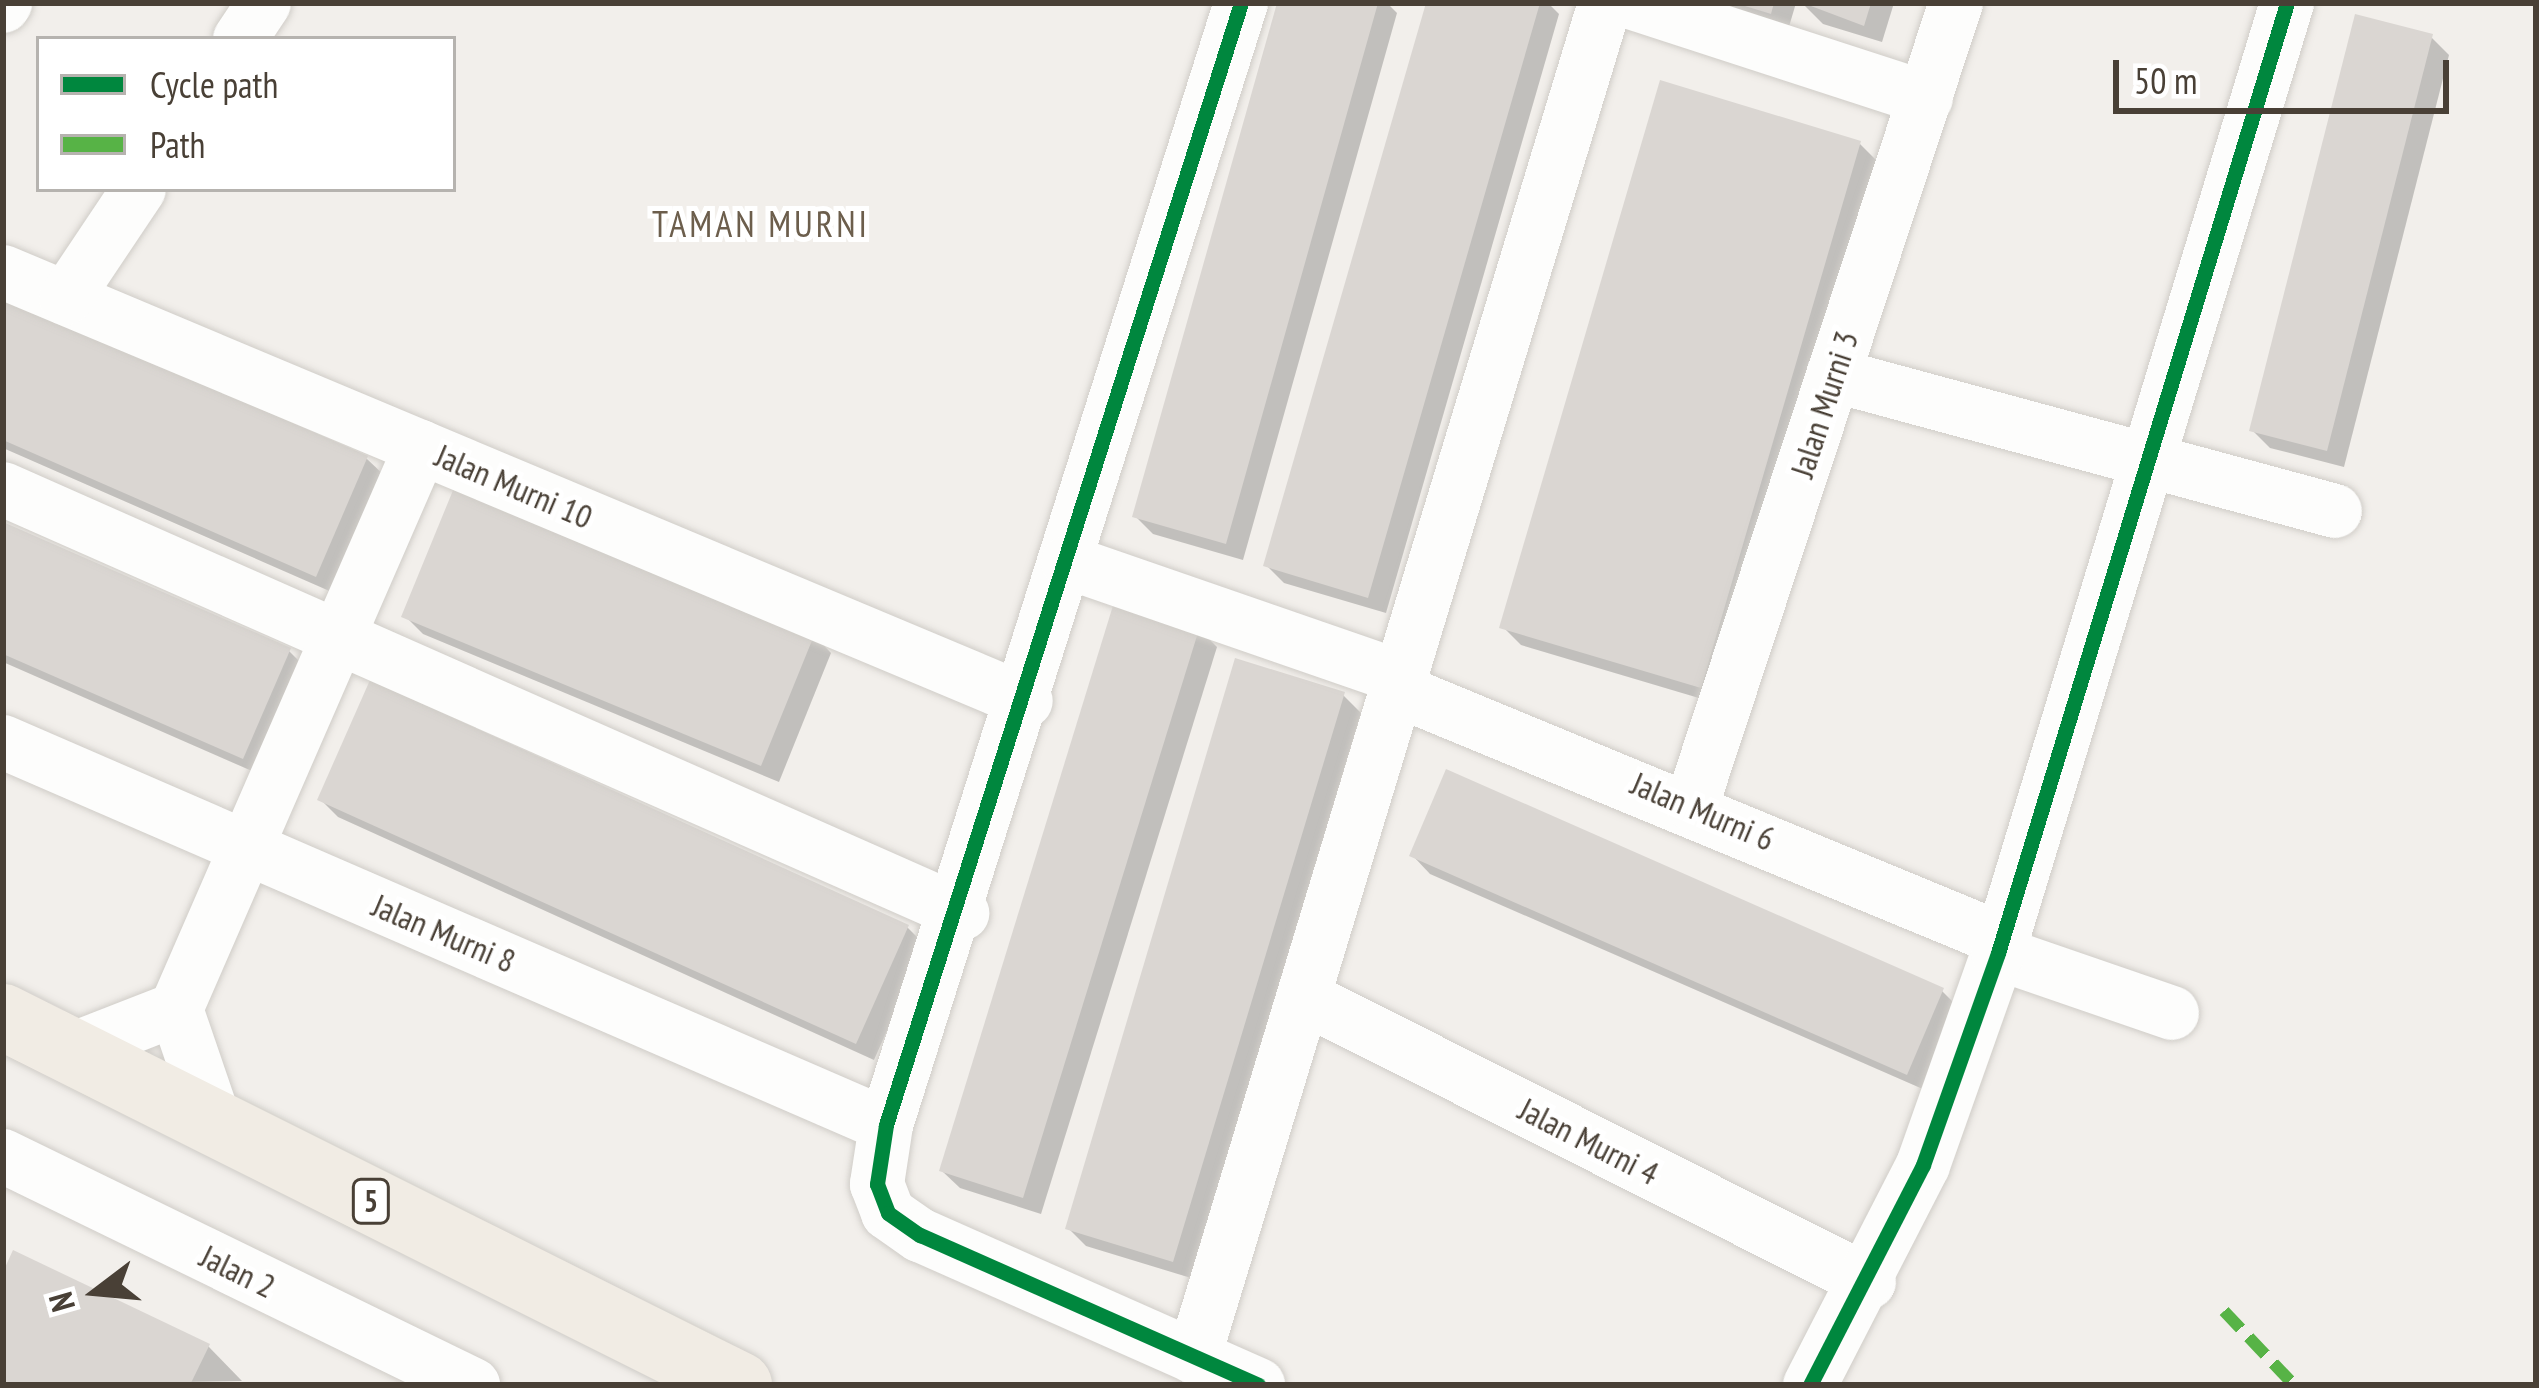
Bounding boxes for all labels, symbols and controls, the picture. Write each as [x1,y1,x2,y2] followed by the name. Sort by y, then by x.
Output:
[36,36,456,192] legend
[2119,36,2455,110] scale bar
[2134,57,2197,104] text: 50 m
[150,61,278,108] text: Cycle path
[150,121,205,168] text: Path
[652,202,870,246] district label: TAMAN MURNI
[1782,326,1866,482] street label: Jalan Murni 3
[430,435,598,537] street label: Jalan Murni 10
[1626,763,1780,859] street label: Jalan Murni 6
[367,885,521,981] street label: Jalan Murni 8
[1513,1089,1665,1193] street label: Jalan Murni 4
[350,1177,392,1225] road number: 5
[36,1232,156,1352] north arrow
[194,1236,282,1306] street label: Jalan 2
[38,1288,84,1317] text: N

